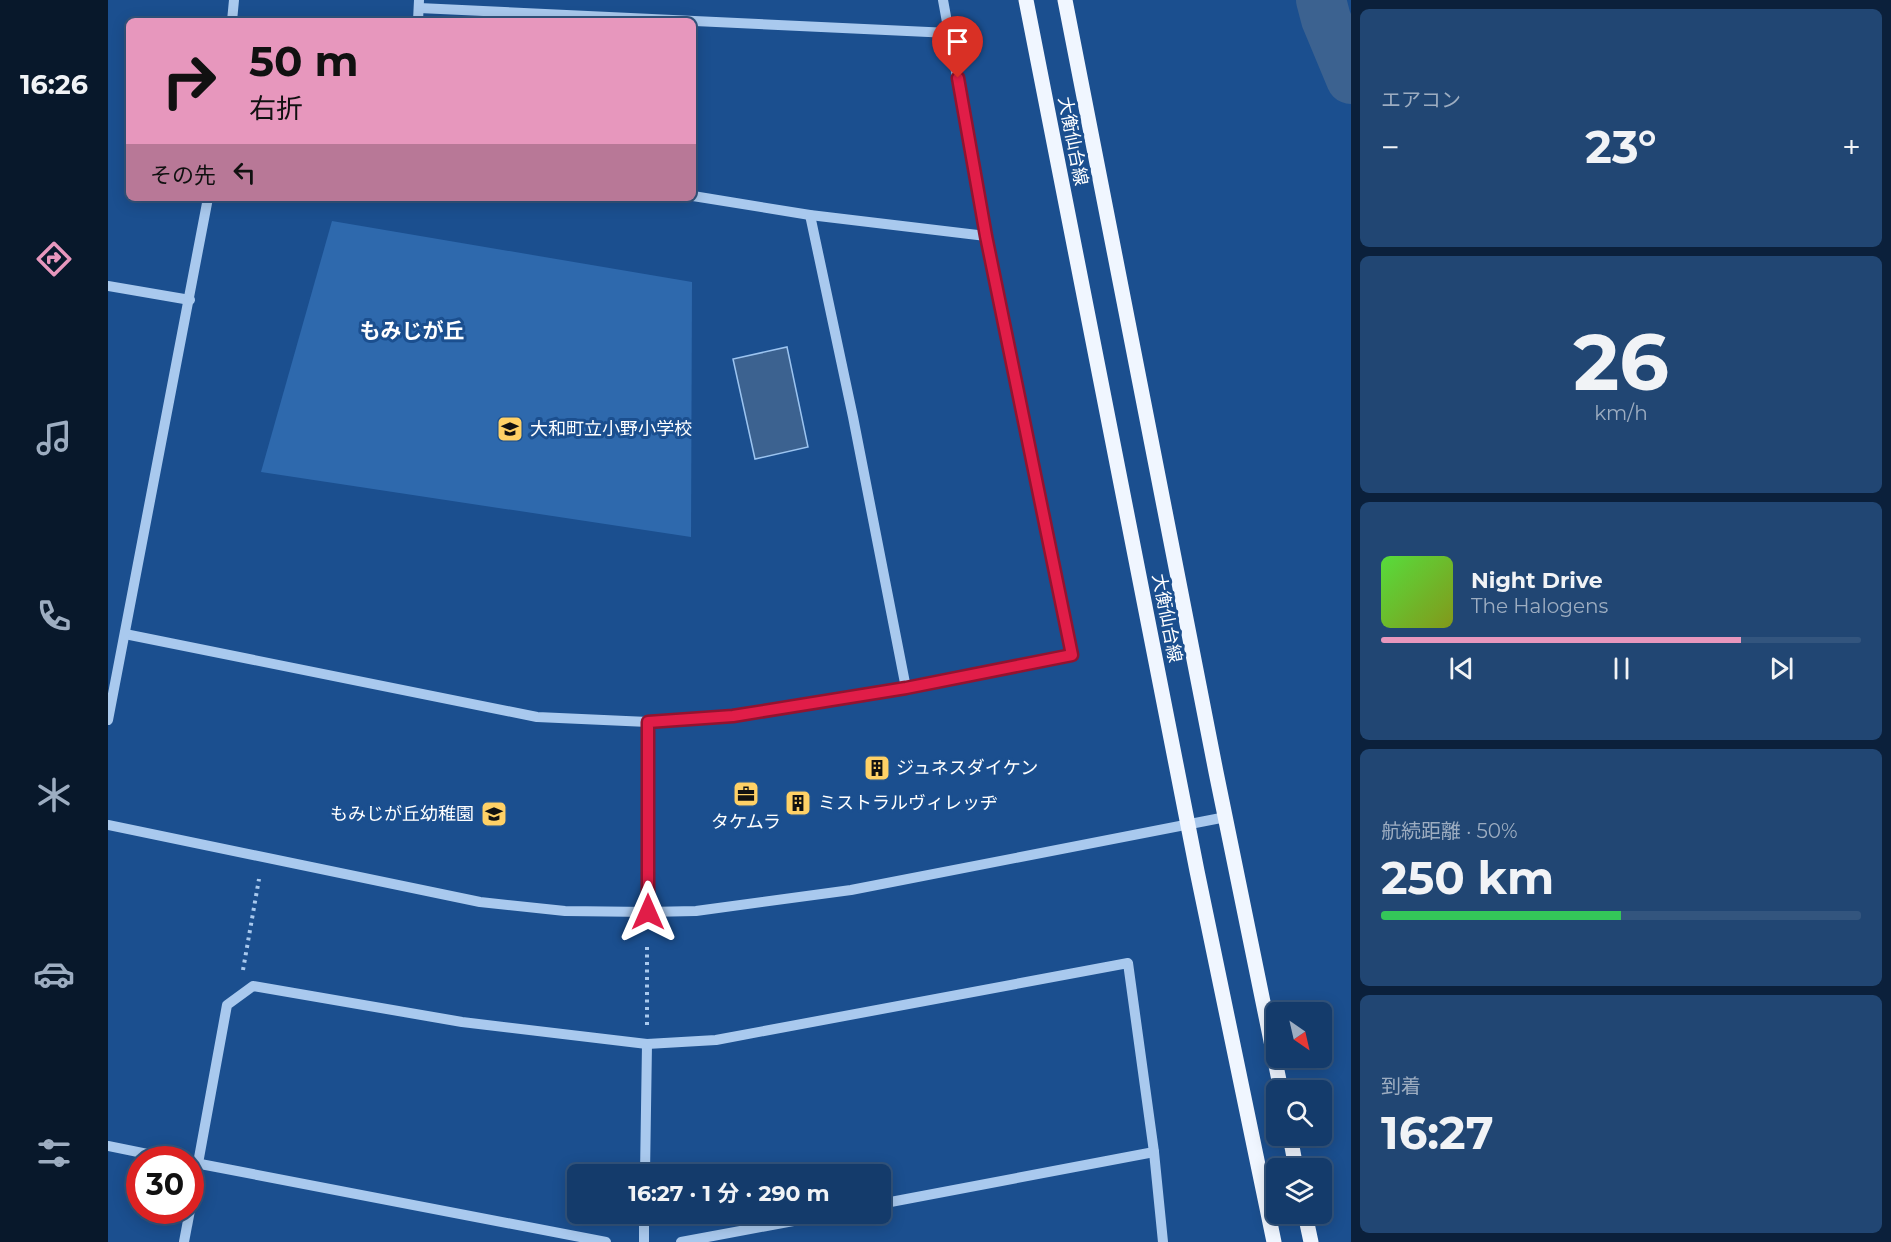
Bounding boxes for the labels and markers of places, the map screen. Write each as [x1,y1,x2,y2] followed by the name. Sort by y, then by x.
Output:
[932,16,983,78] pin
[495,414,525,444] school or university icon: 大和町立小野小学校
[530,418,692,440] place label: 大和町立小野小学校
[862,753,892,783] building icon: ジュネスダイケン
[896,757,1038,779] place label: ジュネスダイケン
[731,779,761,809] office icon: タケムラ
[783,788,813,818] building icon: ミストラルヴィレッヂ
[818,792,998,814] place label: ミストラルヴィレッヂ
[479,799,509,829] school or university icon: もみじが丘幼稚園
[330,803,474,825] place label: もみじが丘幼稚園
[711,811,781,833] place label: タケムラ

